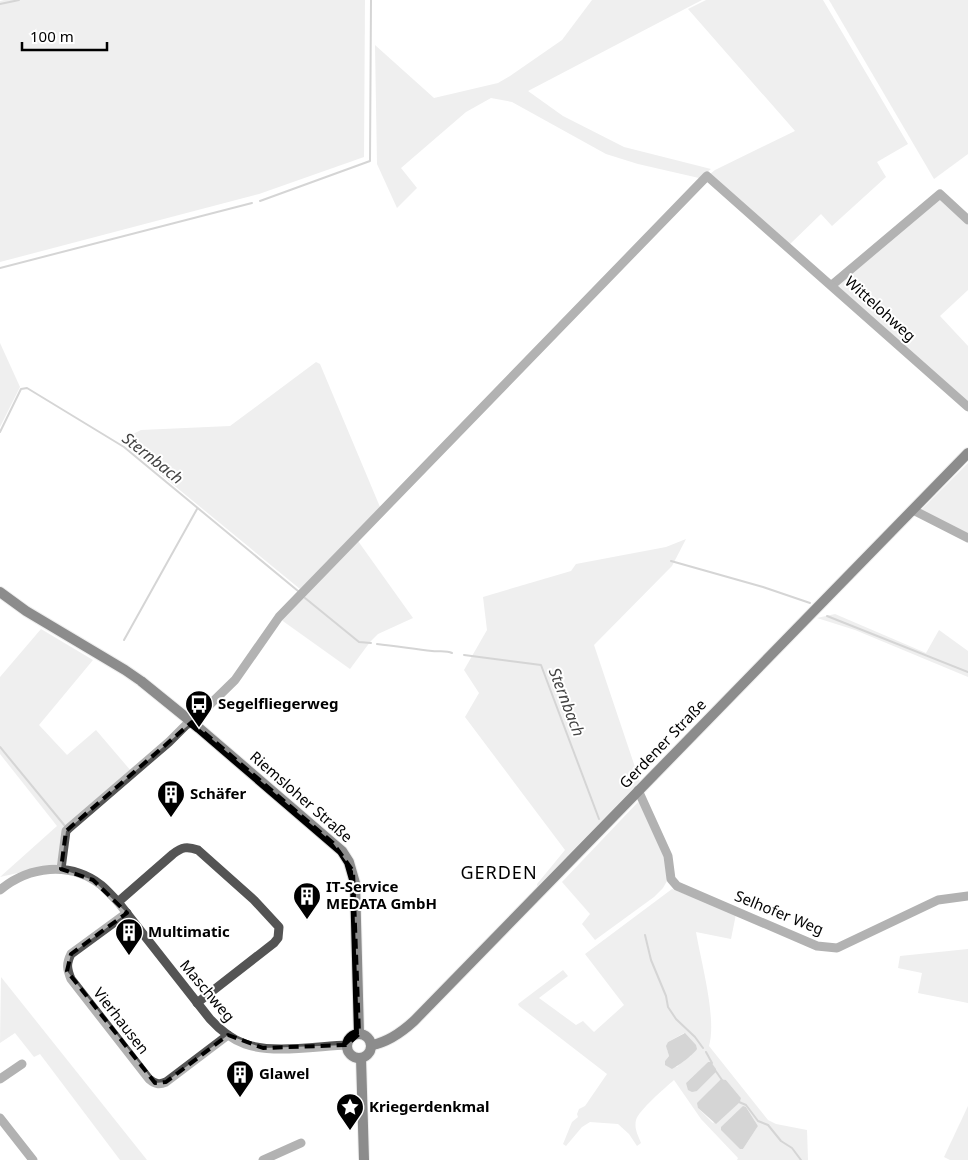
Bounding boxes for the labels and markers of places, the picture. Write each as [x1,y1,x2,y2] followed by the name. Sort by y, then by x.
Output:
[184,689,214,728] bus stop icon: Segelfliegerweg
[218,693,338,713] place label: Segelfliegerweg
[156,779,186,818] building icon: Schäfer
[190,783,247,803] place label: Schäfer
[326,876,437,913] place label: IT-Service MEDATA GmbH
[292,881,322,920] building icon: IT-Service MEDATA GmbH
[114,917,144,956] building icon: Multimatic
[148,921,230,941] place label: Multimatic
[225,1059,255,1098] building icon: Glawel
[259,1063,310,1083] place label: Glawel
[335,1092,365,1131] place icon: Kriegerdenkmal
[369,1096,490,1116] place label: Kriegerdenkmal

